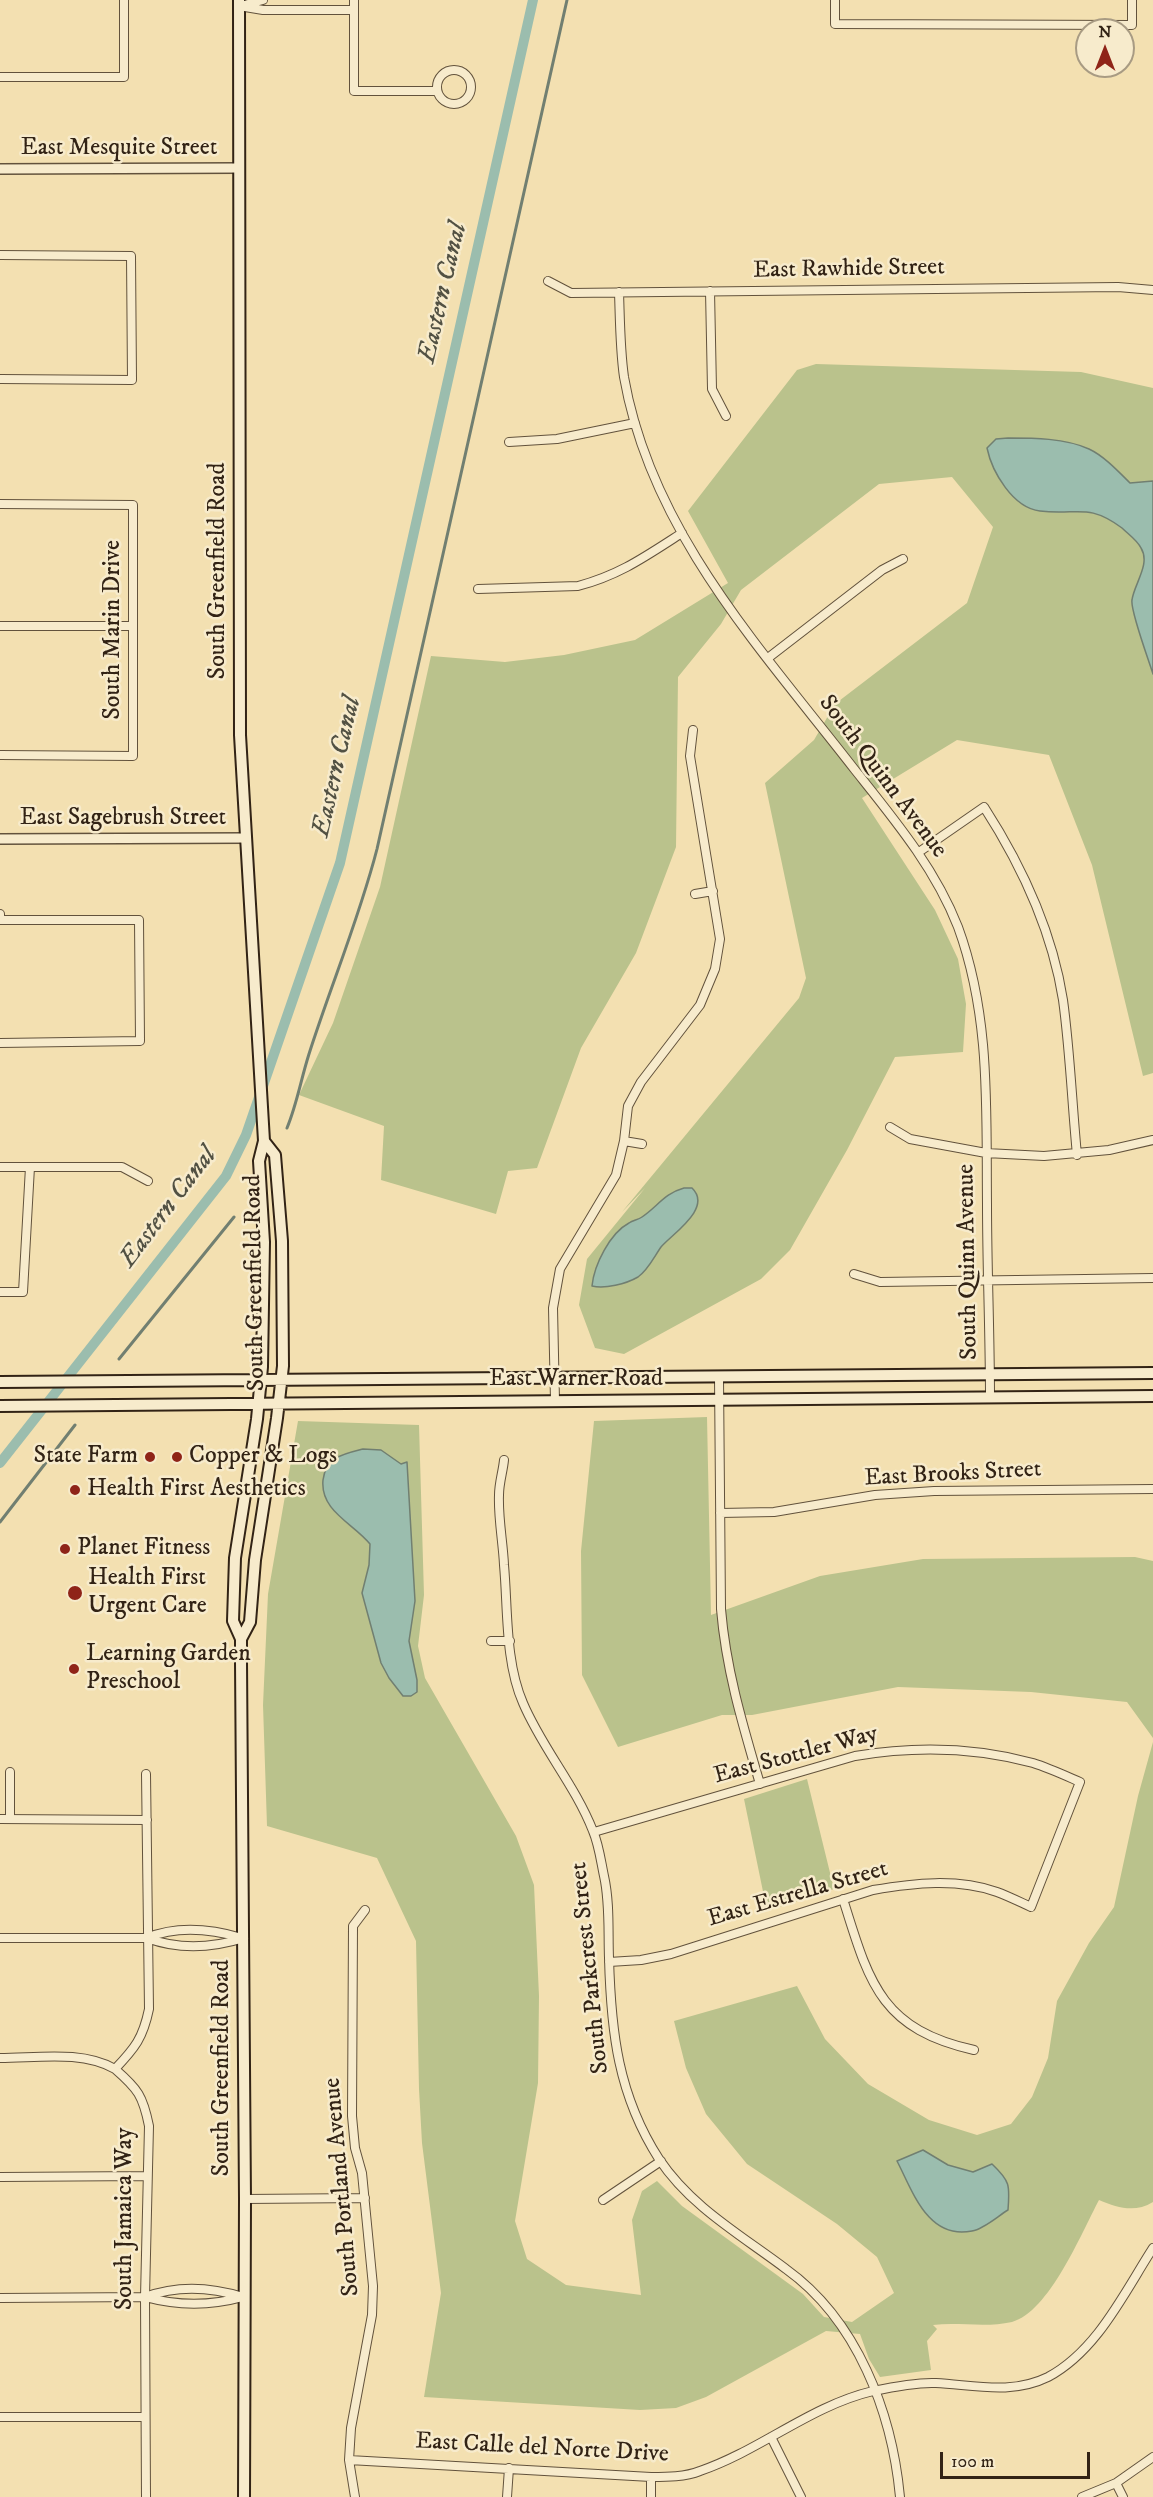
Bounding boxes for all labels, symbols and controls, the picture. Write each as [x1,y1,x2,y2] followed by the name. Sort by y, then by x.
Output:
[1075,18,1135,78] north arrow
[1098,22,1112,42] text: N
[21,135,217,163] street label: East Mesquite Street
[413,220,475,366] water label: Eastern Canal
[753,254,945,286] street label: East Rawhide Street
[205,463,233,679] street label: South Greenfield Road
[100,540,128,720] street label: South Marin Drive
[811,690,953,864] street label: South Quinn Avenue
[307,694,369,840] water label: Eastern Canal
[20,805,226,833] street label: East Sagebrush Street
[114,1142,224,1274] water label: Eastern Canal
[953,1164,985,1360] street label: South Quinn Avenue
[240,1174,272,1392] street label: South Greenfield Road
[489,1366,663,1394] street label: East Warner Road
[34,1443,138,1471] place label: State Farm
[189,1443,337,1471] place label: Copper & Logs
[143,1450,157,1464] marker: State Farm
[170,1450,184,1464] marker: Copper & Logs
[864,1456,1042,1494] street label: East Brooks Street
[87,1476,306,1504] place label: Health First Aesthetics
[68,1483,82,1497] marker: Health First Aesthetics
[77,1535,210,1563] place label: Planet Fitness
[58,1542,72,1556] marker: Planet Fitness
[88,1565,207,1621] place label: Health First Urgent Care
[66,1584,84,1602] marker: Health First Urgent Care
[86,1641,251,1697] place label: Learning Garden Preschool
[67,1662,81,1676] marker: Learning Garden Preschool
[711,1720,881,1792] street label: East Stottler Way
[705,1856,891,1934] street label: East Estrella Street
[566,1861,616,2075] street label: South Parkcrest Street
[209,1960,237,2176] street label: South Greenfield Road
[319,2077,367,2297] street label: South Portland Avenue
[112,2128,140,2310] street label: South Jamaica Way
[415,2428,669,2470] street label: East Calle del Norte Drive
[943,2440,1093,2478] scale bar
[951,2451,994,2473] text: 100 m

